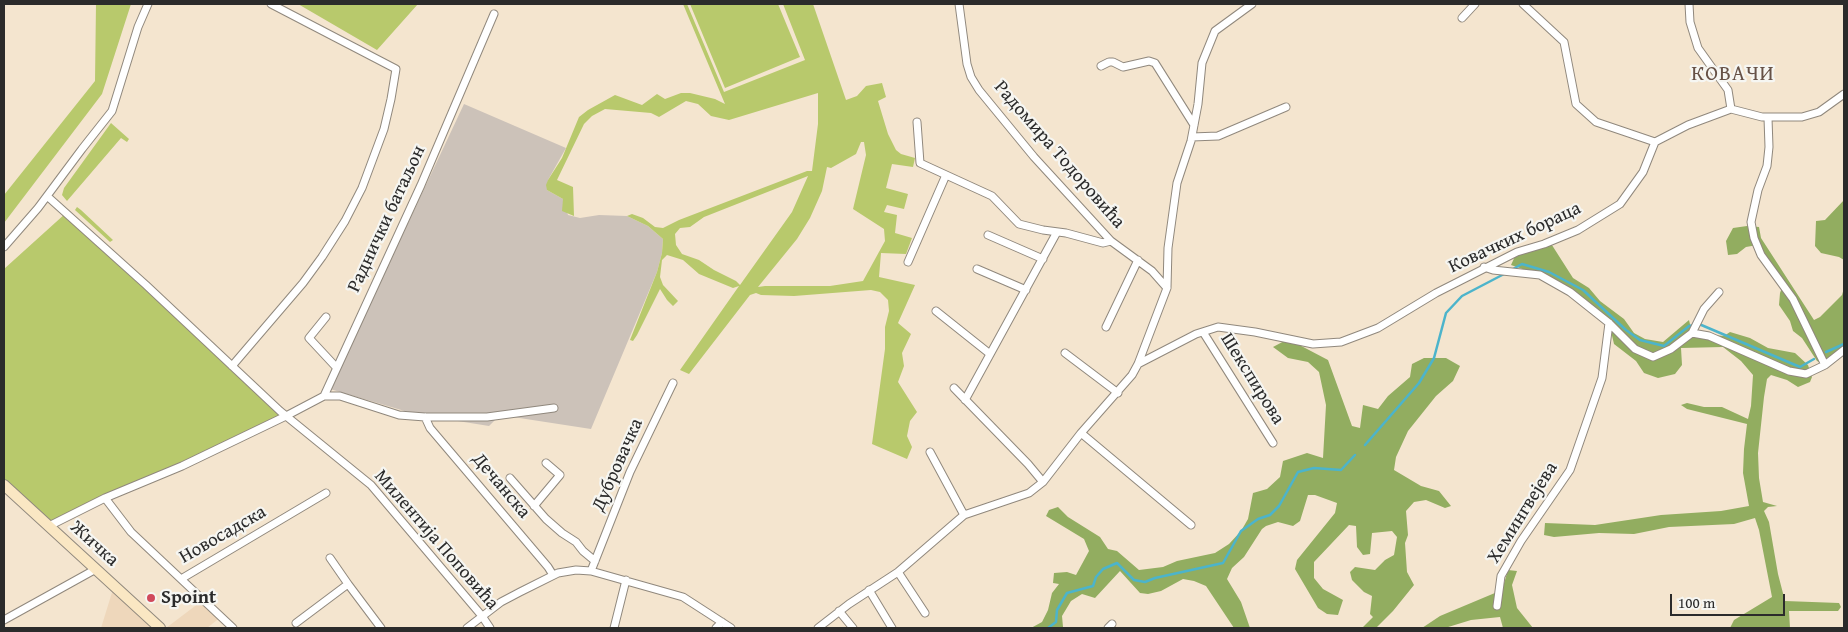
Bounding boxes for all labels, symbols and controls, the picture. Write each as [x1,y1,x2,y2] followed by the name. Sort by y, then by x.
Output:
[1691,62,1775,88] district label: КОВАЧИ
[989,76,1129,234] street label: Радомира Тодоровића
[343,142,431,296] street label: Раднички батаљон
[1445,197,1585,279] street label: Ковачких бораца
[1215,329,1289,429] street label: Шекспирова
[587,415,649,515] street label: Дубровачка
[467,449,535,523] street label: Дечанска
[1483,458,1563,568] street label: Хемингвејева
[369,465,503,615] street label: Милентија Поповића
[176,501,270,569] street label: Новосадска
[65,516,123,572] street label: Жичка
[1673,584,1788,616] scale bar
[161,587,216,609] place label: Spoint
[145,592,157,604] marker: Spoint
[1678,592,1715,613] text: 100 m

